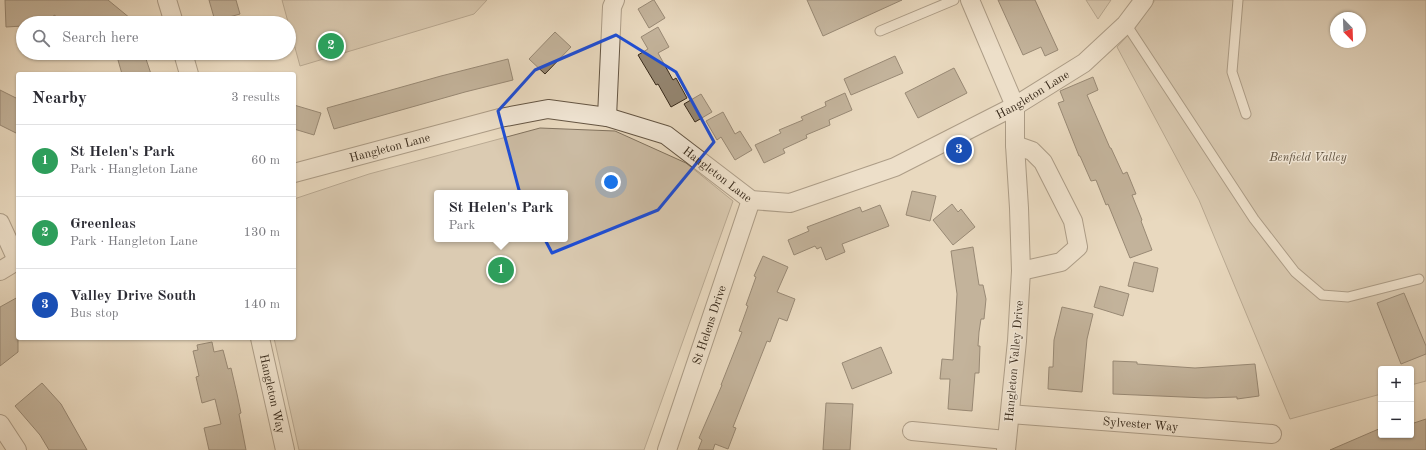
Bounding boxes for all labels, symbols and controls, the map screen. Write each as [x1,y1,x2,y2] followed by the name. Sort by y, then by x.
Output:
[1330,12,1366,48] north arrow
[16,16,296,60] search box
[30,27,52,49] icon: search
[62,31,139,46] text: Search here
[318,31,344,61] pin: 2
[994,68,1072,122] street label: Hangleton Lane
[32,90,87,107] text: Nearby
[231,91,280,104] text: 3 results
[348,132,432,165] street label: Hangleton Lane
[946,135,972,165] pin: 3
[70,145,175,160] text: St Helen's Park
[680,145,754,205] street label: Hangleton Lane
[1268,152,1348,164] park label: Benfield Valley
[41,154,49,167] text: 1
[251,154,280,167] text: 60 m
[70,163,198,176] text: Park · Hangleton Lane
[601,172,621,192] your location
[434,190,568,242] popup
[448,201,554,216] text: St Helen's Park
[70,217,136,232] text: Greenleas
[448,219,475,232] text: Park
[41,226,49,239] text: 2
[243,226,280,239] text: 130 m
[70,235,198,248] text: Park · Hangleton Lane
[488,255,514,285] pin: 1
[691,284,729,366] street label: St Helens Drive
[70,289,196,304] text: Valley Drive South
[41,298,49,311] text: 3
[243,298,280,311] text: 140 m
[1004,299,1026,422] street label: Hangleton Valley Drive
[70,307,119,320] text: Bus stop
[257,353,286,435] street label: Hangleton Way
[1378,366,1414,438] map controls
[1378,366,1414,402] button: +
[1378,402,1414,438] button: −
[1102,416,1179,434] street label: Sylvester Way

